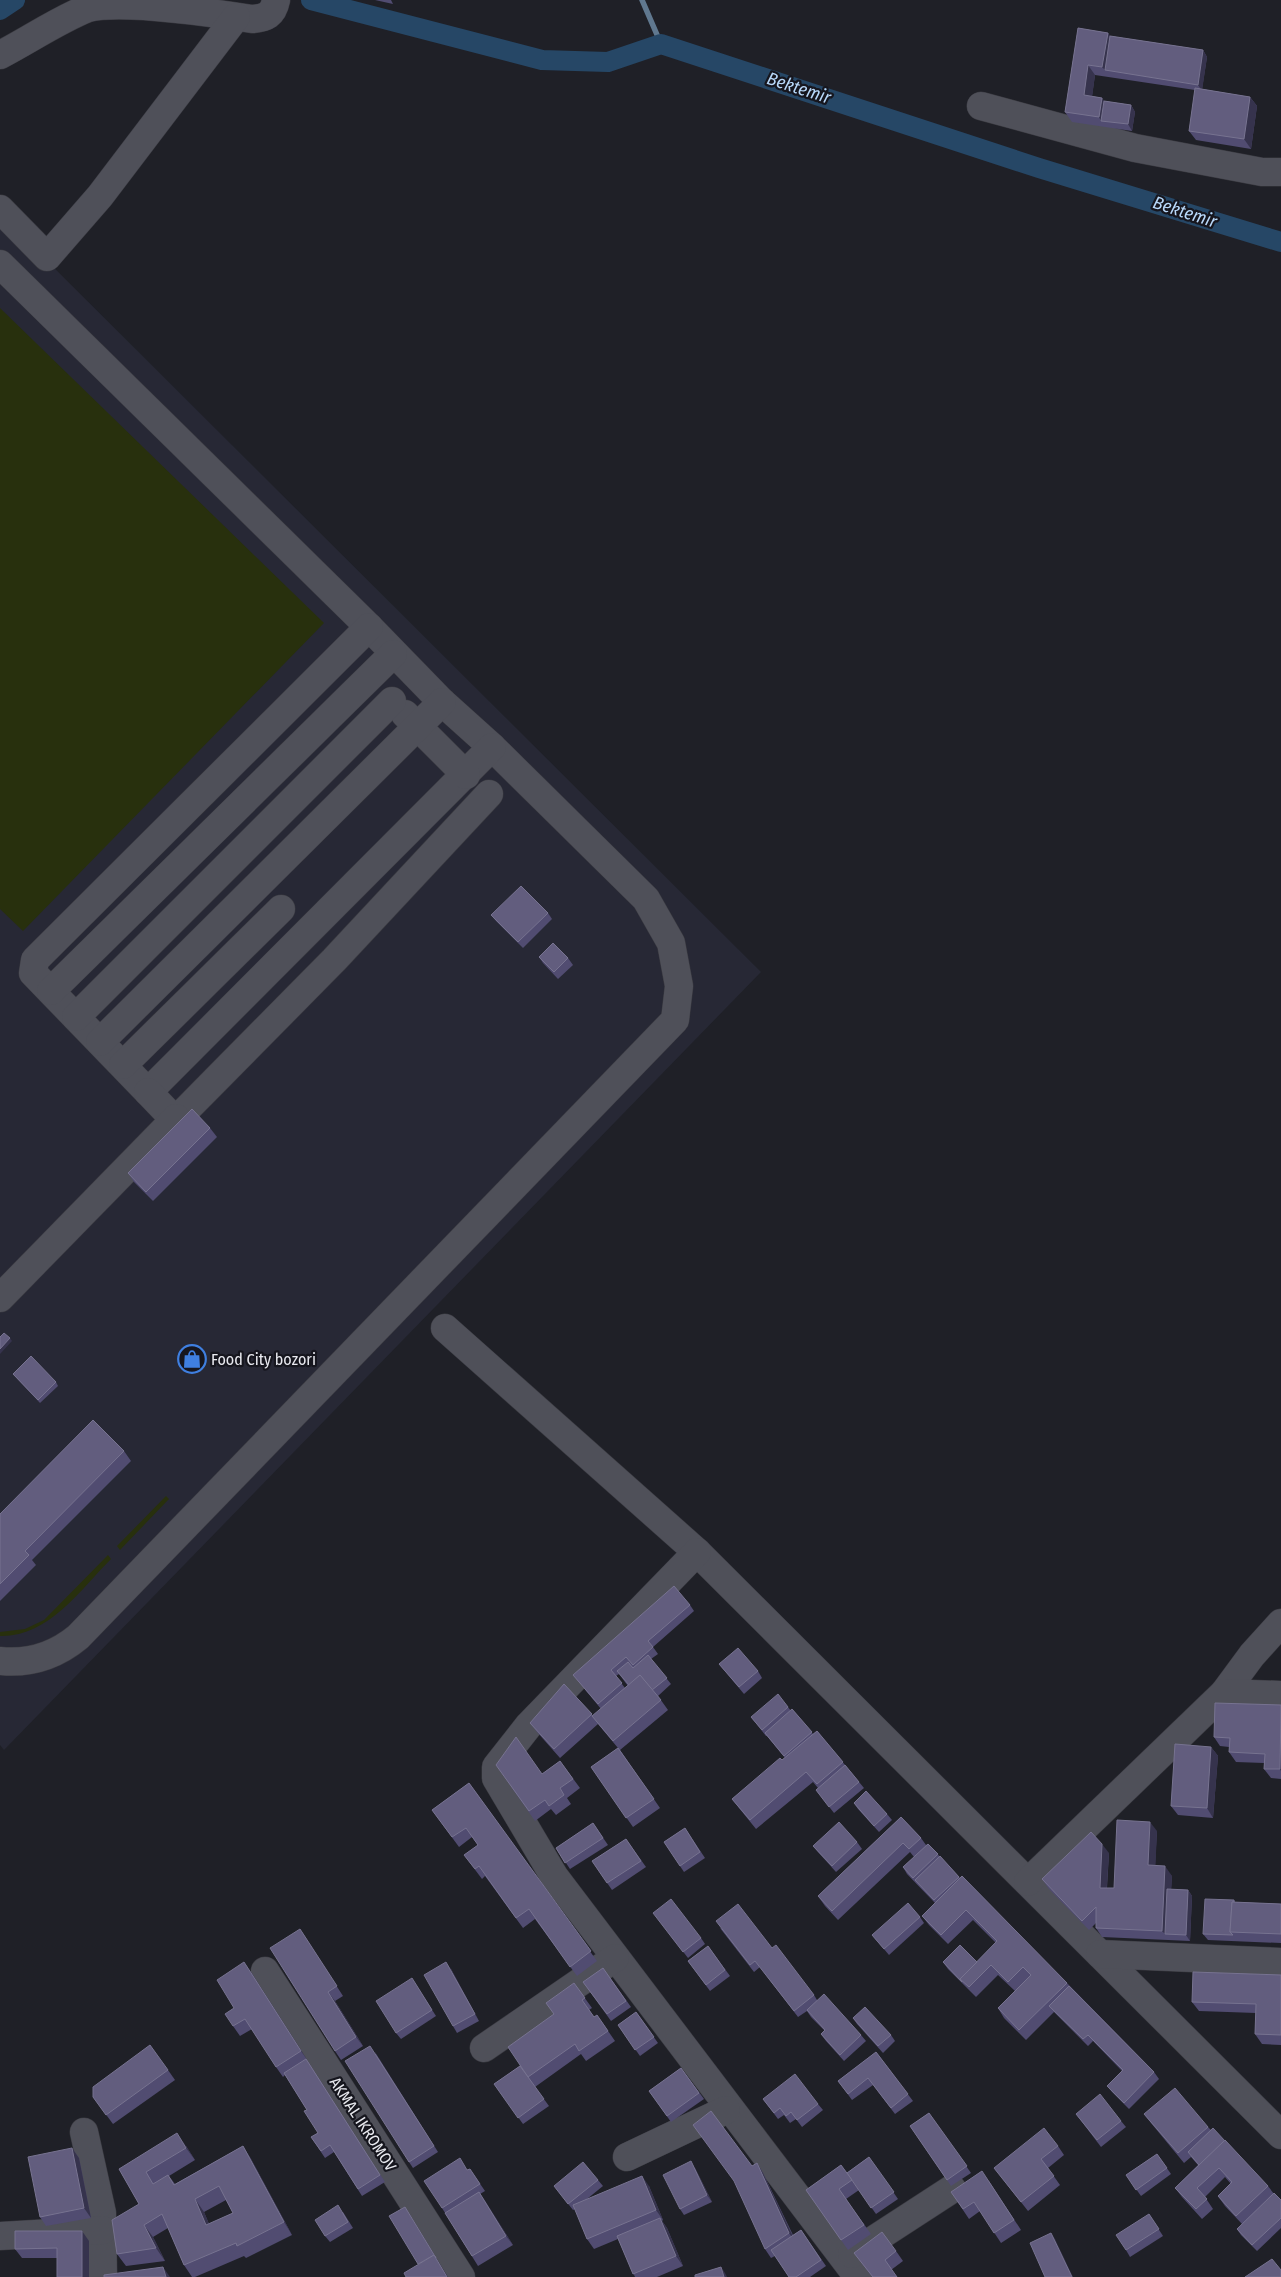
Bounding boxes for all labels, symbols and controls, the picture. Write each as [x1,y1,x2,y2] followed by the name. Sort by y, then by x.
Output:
[764,67,834,109] water label: Bektemir
[1150,191,1220,233] water label: Bektemir
[177,1344,207,1374] shop icon: Food City bozori
[211,1350,316,1369] place label: Food City bozori
[326,2074,401,2175] street label: AKMAL IKROMOV

